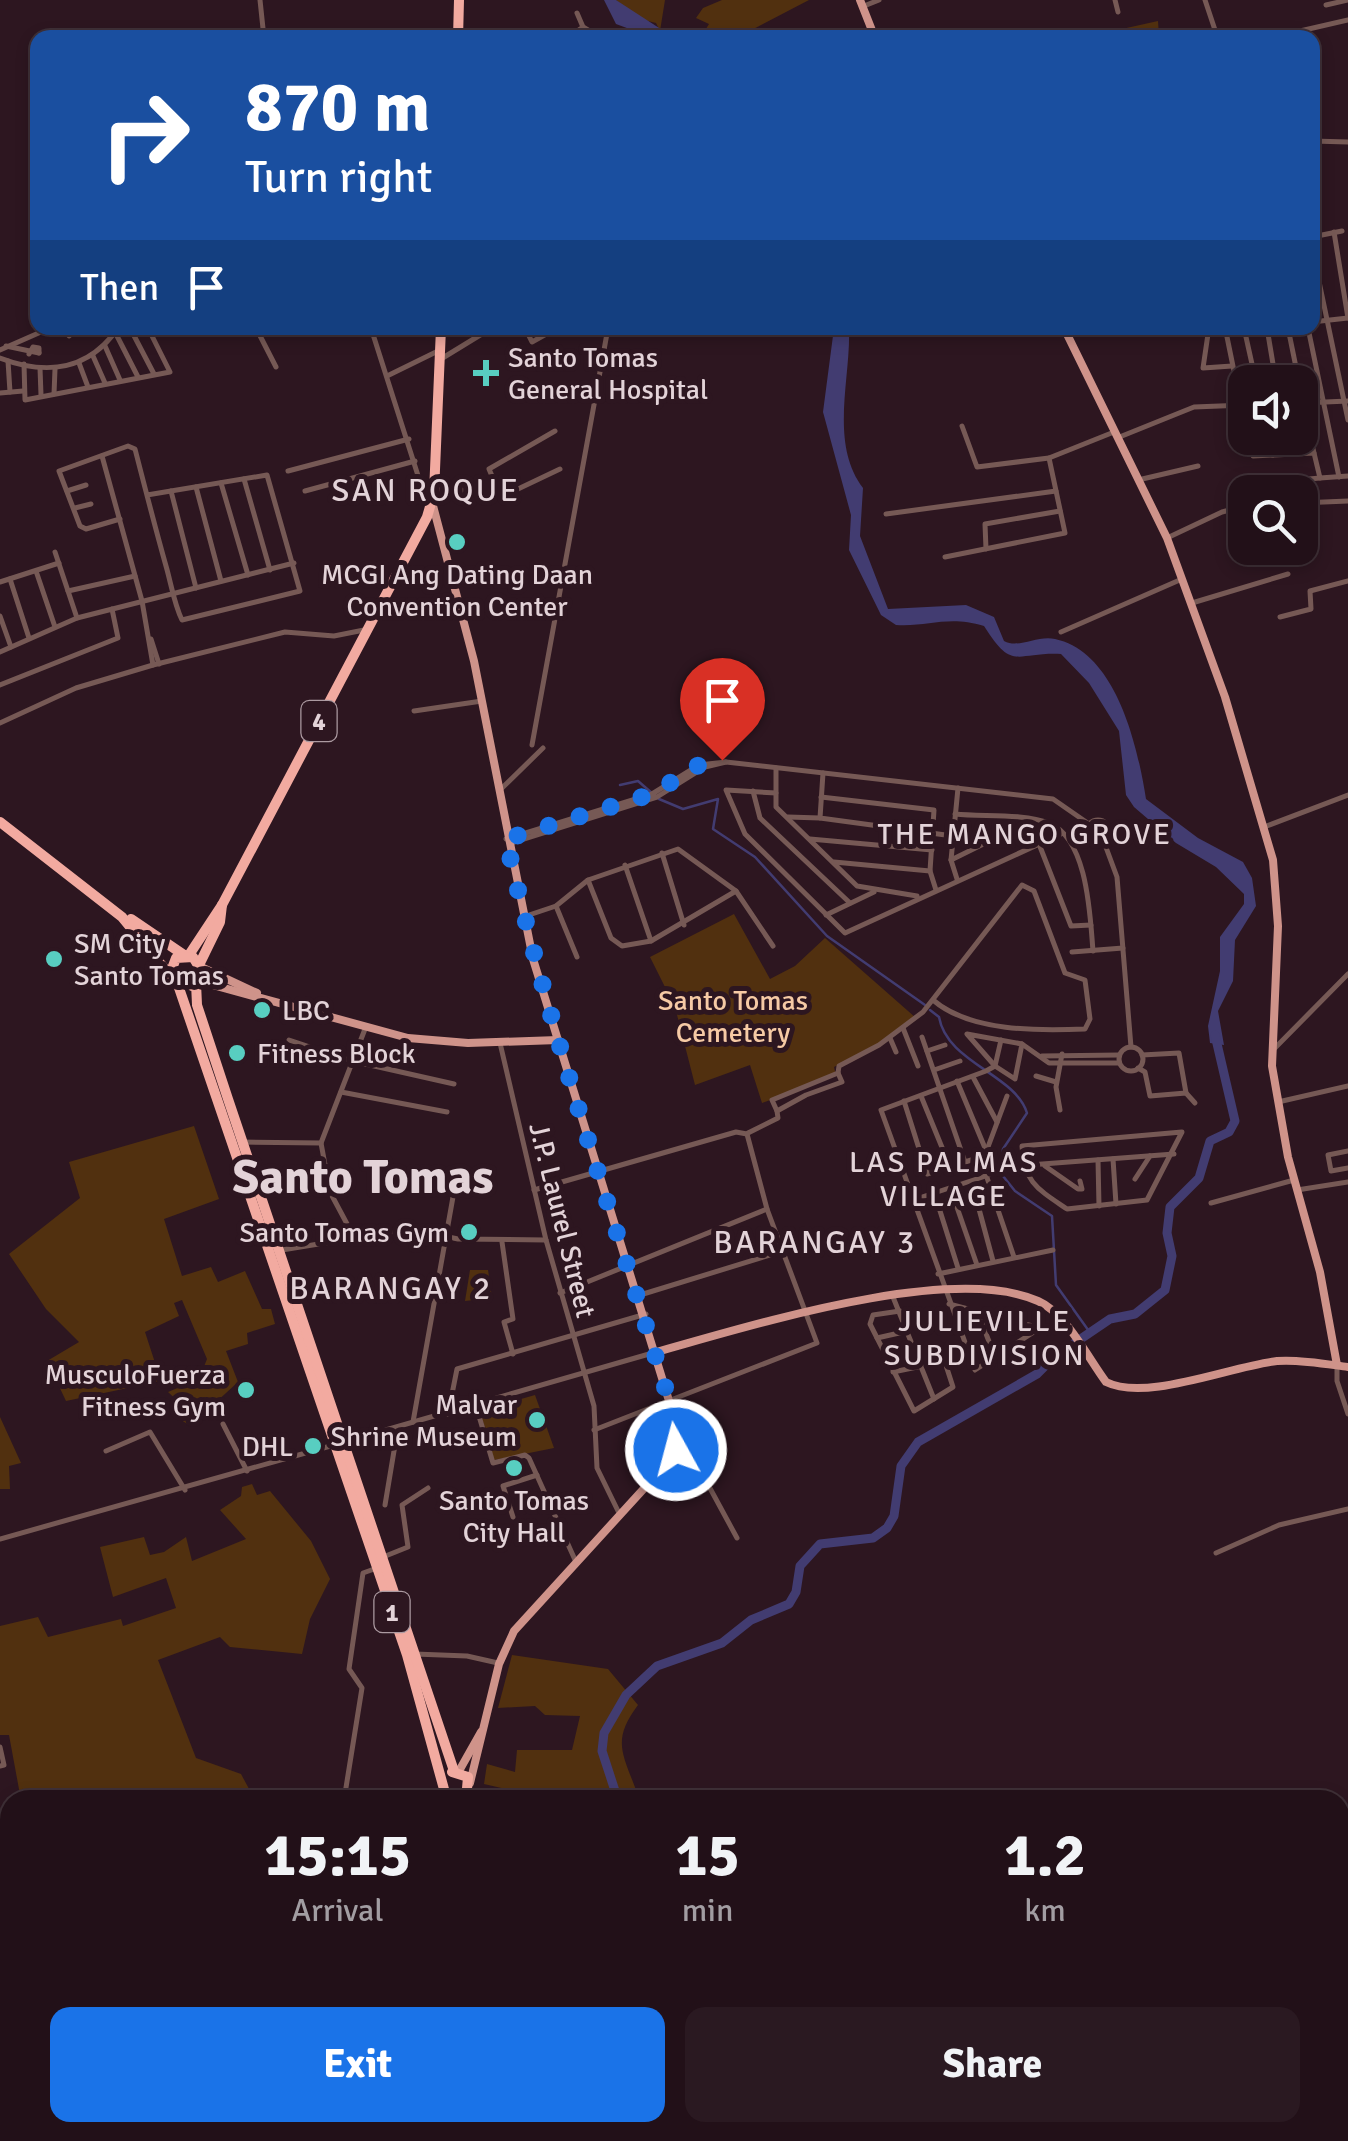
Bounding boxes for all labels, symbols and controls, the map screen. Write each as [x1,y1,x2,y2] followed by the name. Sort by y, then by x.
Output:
[245,64,430,150] text: 870 m
[80,70,210,200] icon: right
[245,150,433,205] text: Turn right
[179,260,234,315] icon: arrive
[80,264,159,311] text: Then
[508,341,708,407] place label: Santo Tomas General Hospital
[473,360,499,386] marker: Santo Tomas General Hospital
[1228,365,1318,565] map controls
[1228,365,1318,455] button: sound
[332,471,520,510] district label: SAN ROQUE
[1228,475,1318,565] button: search
[446,531,468,553] marker: MCGI Ang Dating Daan Convention Center
[321,558,593,624] place label: MCGI Ang Dating Daan Convention Center
[680,658,765,761] pin
[695,673,750,728] icon: arrive
[302,701,336,741] road number: 4
[877,816,1173,853] district label: THE MANGO GROVE
[74,927,224,993] place label: SM City Santo Tomas
[43,948,65,970] marker: SM City Santo Tomas
[658,984,808,1050] park label: Santo Tomas Cemetery
[282,994,330,1028] place label: LBC
[251,999,273,1021] marker: LBC
[257,1037,415,1071] place label: Fitness Block
[226,1042,248,1064] marker: Fitness Block
[521,1119,603,1322] street label: J.P. Laurel Street
[849,1144,1039,1215] district label: LAS PALMAS VILLAGE
[233,1148,493,1207] district label: Santo Tomas
[240,1216,449,1250] place label: Santo Tomas Gym
[458,1221,480,1243] marker: Santo Tomas Gym
[713,1223,917,1262] district label: BARANGAY 3
[289,1269,493,1308] district label: BARANGAY 2
[884,1303,1086,1374] district label: JULIEVILLE SUBDIVISION
[44,1358,226,1424] place label: MusculoFuerza Fitness Gym
[235,1379,257,1401] marker: MusculoFuerza Fitness Gym
[331,1388,518,1454] place label: Malvar Shrine Museum
[624,1398,728,1502] position arrow
[526,1409,548,1431] marker: Malvar Shrine Museum
[242,1430,293,1464] place label: DHL
[302,1435,324,1457] marker: DHL
[503,1457,525,1479] marker: Santo Tomas City Hall
[439,1484,589,1550] place label: Santo Tomas City Hall
[374,1592,410,1632] road number: 1
[264,1819,411,1893] text: 15:15
[675,1819,740,1893] text: 15
[1004,1819,1086,1893] text: 1.2
[292,1891,384,1930] text: Arrival
[682,1891,733,1930] text: min
[1024,1891,1066,1930] text: km
[50,2007,665,2122] button: Exit
[685,2007,1300,2122] button: Share

